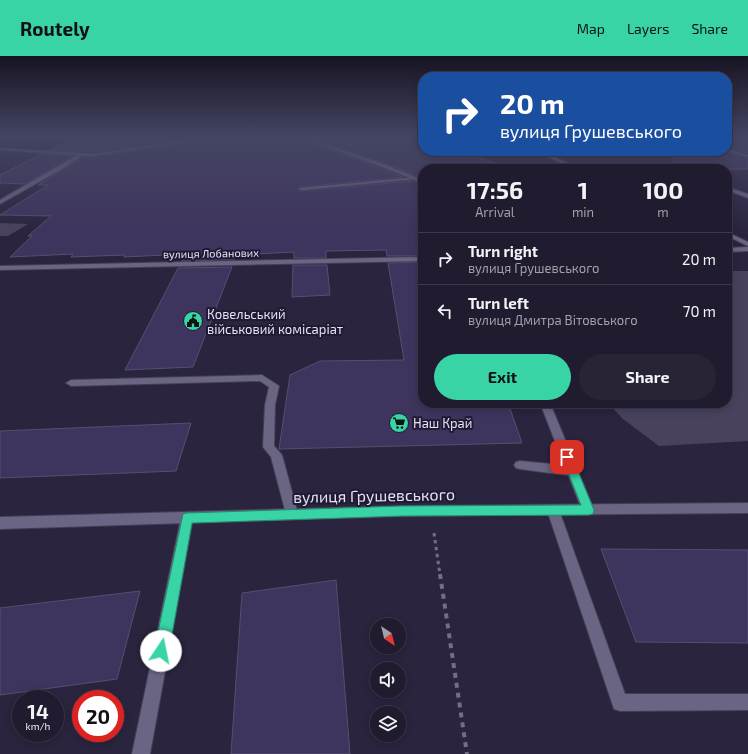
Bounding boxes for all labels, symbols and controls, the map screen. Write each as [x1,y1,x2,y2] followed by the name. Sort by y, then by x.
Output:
[20,17,90,40] text: Routely
[577,20,605,37] text: Map
[627,20,669,37] text: Layers
[691,20,728,37] text: Share
[500,86,565,120] text: 20 m
[434,88,486,140] icon: right
[500,120,682,142] text: вулиця Грушевського
[467,175,523,204] text: 17:56
[578,175,588,204] text: 1
[643,175,683,204] text: 100
[475,204,515,220] text: Arrival
[572,204,594,220] text: min
[657,204,669,220] text: m
[468,242,538,260] text: Turn right
[163,246,259,261] street label: вулиця Лобанових
[434,248,456,270] icon: right
[682,250,716,268] text: 20 m
[468,260,600,276] text: вулиця Грушевського
[468,294,529,312] text: Turn left
[434,300,456,322] icon: left
[683,302,716,320] text: 70 m
[207,306,344,337] place label: Ковельський військовий комісаріат
[182,310,204,332] public building icon: Ковельський військовий комісаріат
[468,312,638,328] text: вулиця Дмитра Вітовського
[434,354,571,400] button: Exit
[579,354,716,400] button: Share
[388,412,410,434] supermarket icon: Наш Край
[413,415,472,431] place label: Наш Край
[550,440,584,474] pin
[556,446,578,468] icon: arrive
[293,484,455,507] street label: вулиця Грушевського
[370,618,406,654] north arrow
[370,618,406,742] map controls
[140,630,182,672] position arrow
[370,662,406,698] button: sound
[72,690,124,742] speed limit sign: 20
[27,699,49,723] text: 14
[370,706,406,742] button: layers
[26,720,50,732] text: km/h

